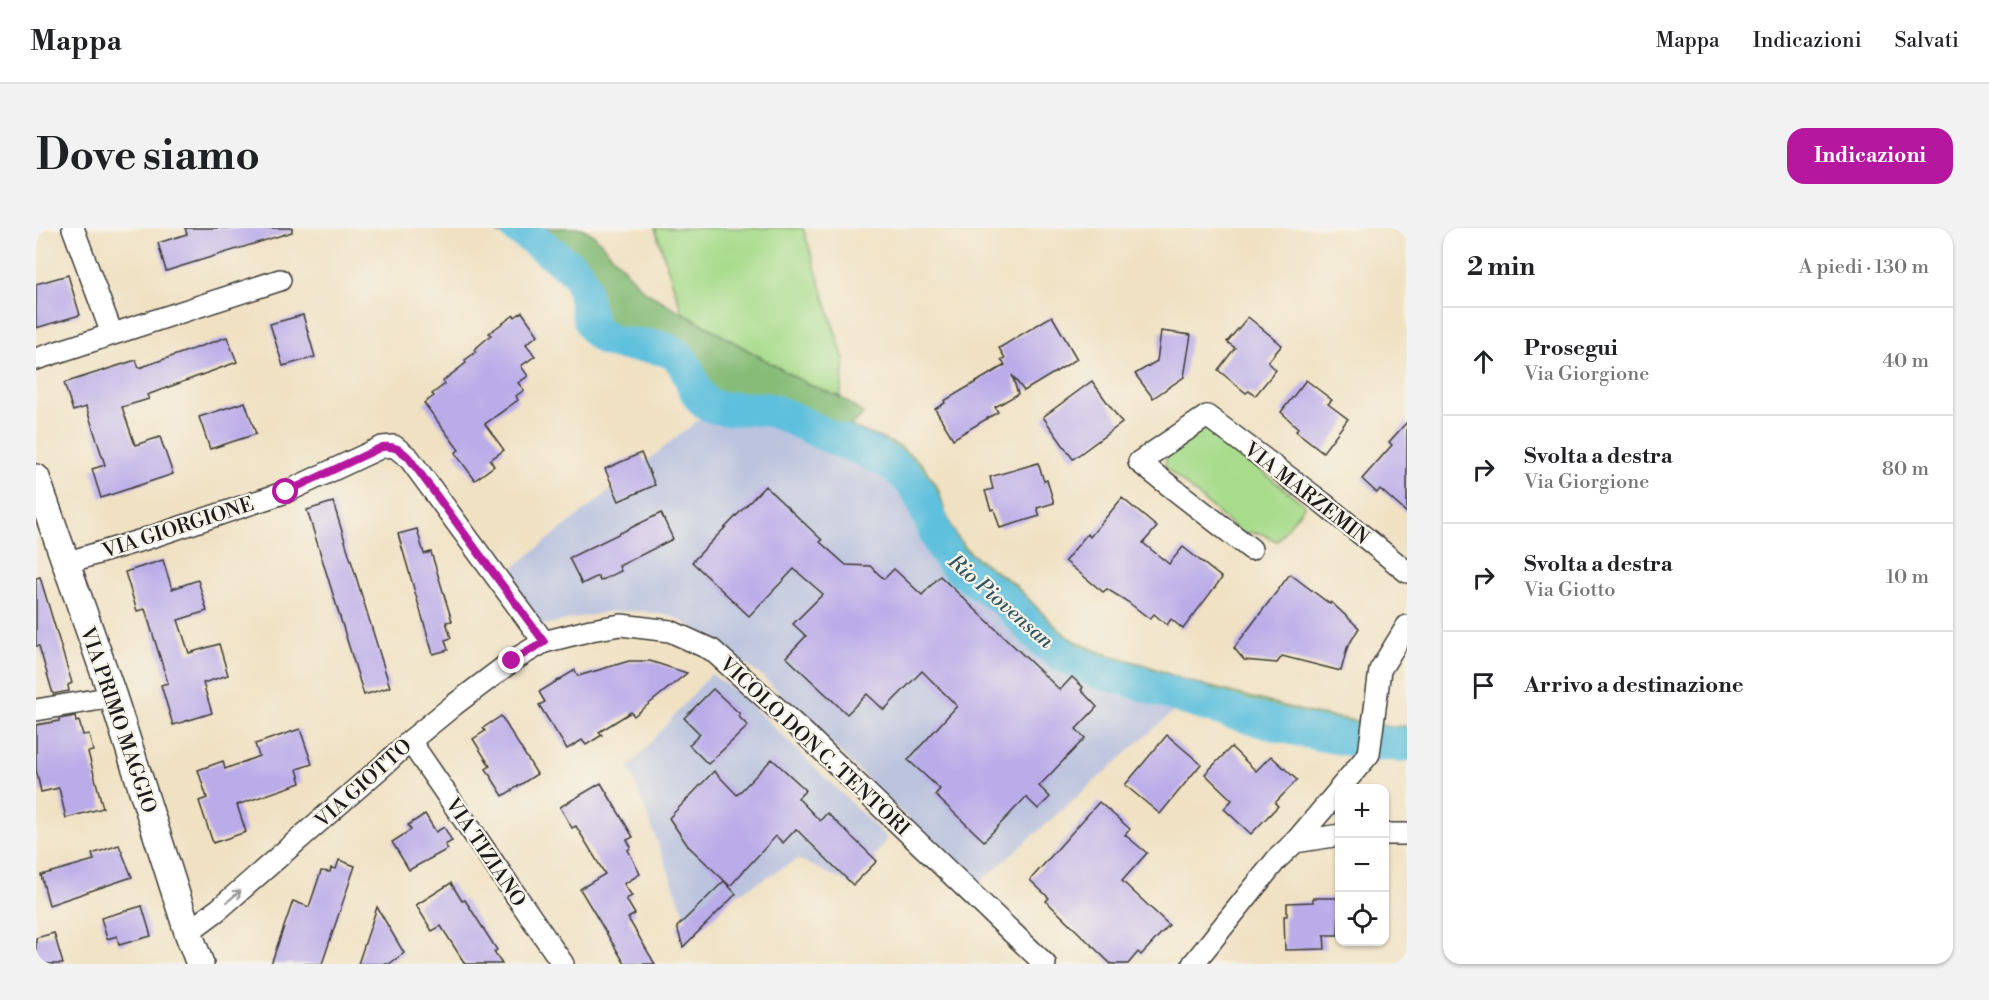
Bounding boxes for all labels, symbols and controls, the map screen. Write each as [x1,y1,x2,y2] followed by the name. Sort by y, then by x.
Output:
[30,24,122,59] text: Mappa
[1656,28,1720,54] text: Mappa
[1753,28,1862,54] text: Indicazioni
[1895,28,1959,54] text: Salvati
[1787,128,1953,184] button: Indicazioni
[36,130,260,183] text: Dove siamo
[1467,251,1535,283] text: 2 min
[1799,255,1929,280] text: A piedi · 130 m
[1524,335,1618,362] text: Prosegui
[1467,345,1500,378] icon: ahead
[1882,349,1929,374] text: 40 m
[1524,362,1649,387] text: Via Giorgione
[1238,437,1374,551] street label: VIA MARZEMIN
[1524,443,1673,470] text: Svolta a destra
[1467,453,1500,486] icon: right
[1882,457,1929,482] text: 80 m
[1524,470,1649,495] text: Via Giorgione
[272,478,298,504] route start
[99,492,257,565] street label: VIA GIORGIONE
[942,548,1058,655] water label: Rio Piovensan
[1524,551,1673,578] text: Svolta a destra
[1467,561,1500,594] icon: right
[1886,565,1929,590] text: 10 m
[1524,578,1616,603] text: Via Giotto
[74,623,161,817] street label: VIA PRIMO MAGGIO
[498,647,524,673] route end
[713,652,915,842] street label: VICOLO DON C. TENTORI
[1467,669,1500,702] icon: arrive
[1524,672,1744,699] text: Arrivo a destinazione
[310,734,418,835] street label: VIA GIOTTO
[1335,784,1389,946] map controls
[1335,784,1389,838] button: +
[439,793,530,912] street label: VIA TIZIANO
[1335,838,1389,892] button: −
[226,889,241,903] one-way arrow
[1335,892,1389,946] button: locate

